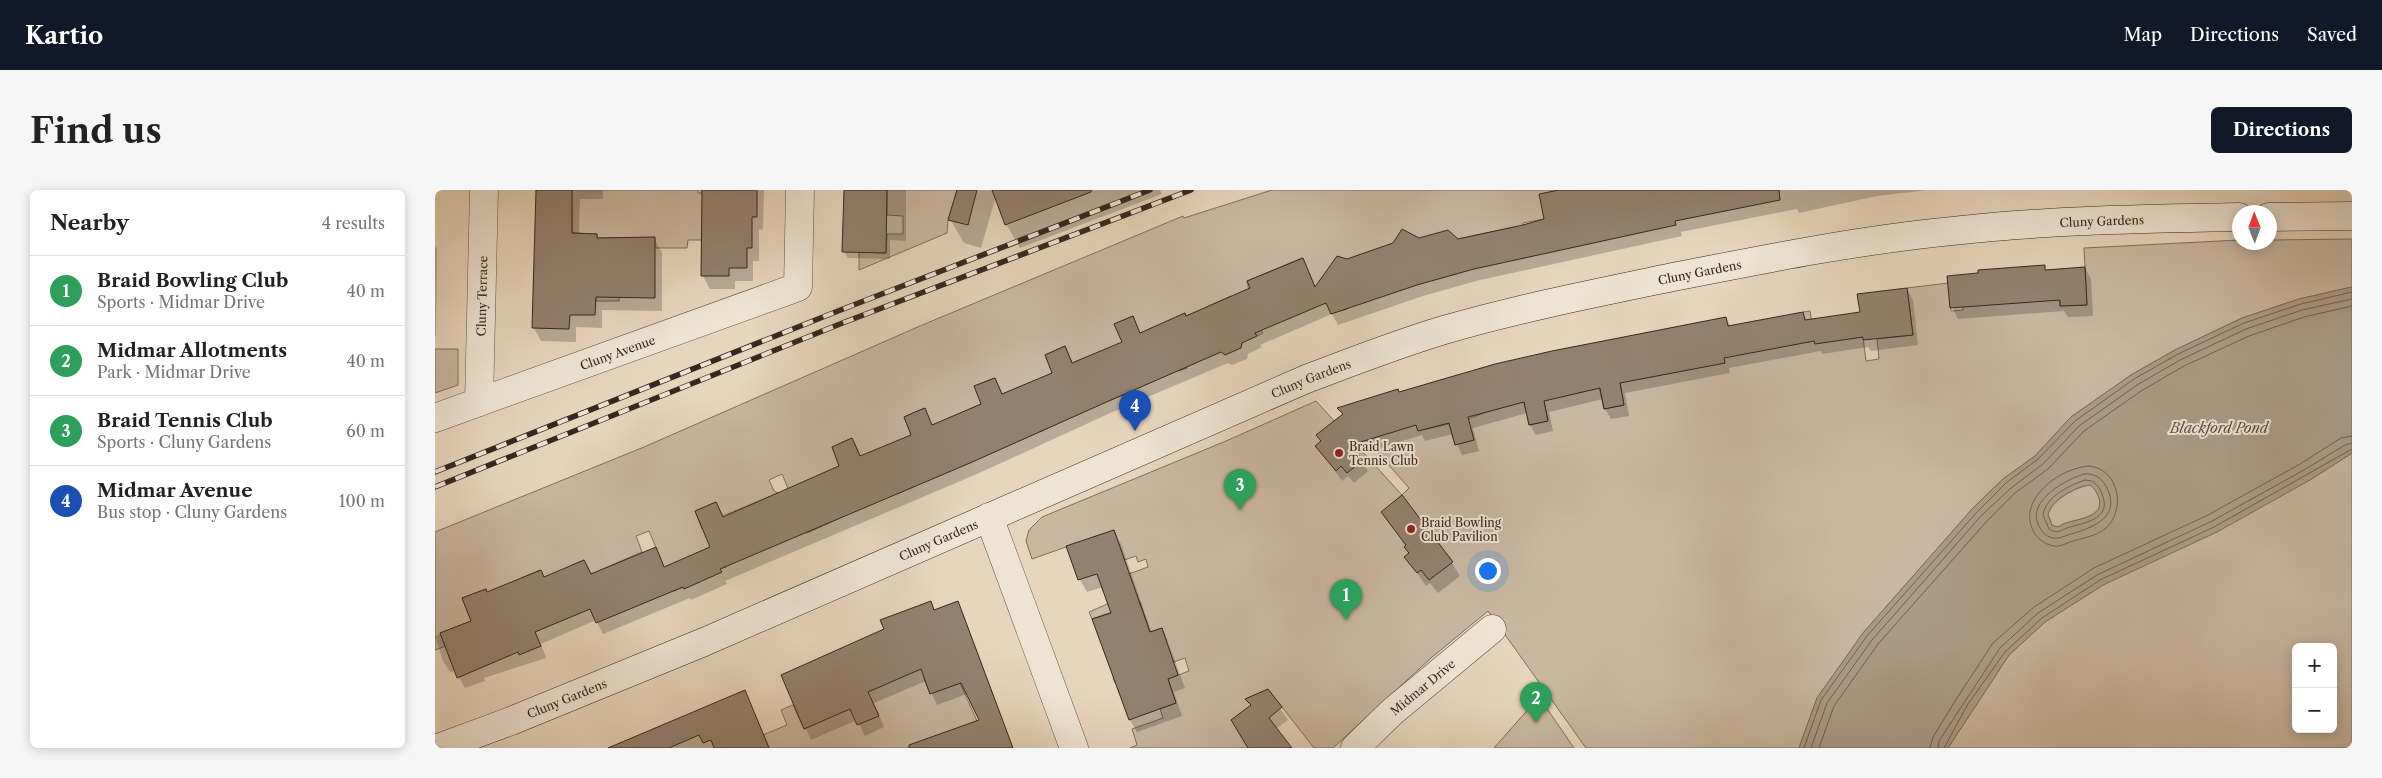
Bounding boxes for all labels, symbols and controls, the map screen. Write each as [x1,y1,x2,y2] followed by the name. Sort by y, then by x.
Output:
[25,21,103,50] text: Kartio
[2123,24,2162,46] text: Map
[2190,24,2279,46] text: Directions
[2307,24,2357,46] text: Saved
[2211,107,2352,153] button: Directions
[30,109,162,152] text: Find us
[2232,205,2277,250] north arrow
[50,210,129,235] text: Nearby
[2059,212,2144,230] street label: Cluny Gardens
[322,213,385,233] text: 4 results
[473,255,490,337] street label: Cluny Terrace
[1657,256,1743,287] street label: Cluny Gardens
[97,269,288,292] text: Braid Bowling Club
[62,281,70,301] text: 1
[346,281,385,301] text: 40 m
[97,292,265,312] text: Sports · Midmar Drive
[578,332,658,373] street label: Cluny Avenue
[97,339,287,362] text: Midmar Allotments
[61,351,71,371] text: 2
[346,351,385,371] text: 40 m
[1269,355,1353,401] street label: Cluny Gardens
[97,362,251,382] text: Park · Midmar Drive
[1119,390,1151,431] pin: 4
[97,409,273,432] text: Braid Tennis Club
[2169,419,2270,437] water label: Blackford Pond
[61,421,71,441] text: 3
[346,421,385,441] text: 60 m
[97,432,271,452] text: Sports · Cluny Gardens
[1349,439,1418,468] place label: Braid Lawn Tennis Club
[1333,447,1345,459] marker: Braid Lawn Tennis Club
[1224,469,1256,510] pin: 3
[97,479,253,502] text: Midmar Avenue
[61,491,71,511] text: 4
[339,491,385,511] text: 100 m
[97,502,287,522] text: Bus stop · Cluny Gardens
[1421,515,1502,544] place label: Braid Bowling Club Pavilion
[896,516,980,564] street label: Cluny Gardens
[1405,523,1417,535] marker: Braid Bowling Club Pavilion
[1475,558,1501,584] your location
[1330,579,1362,620] pin: 1
[2292,643,2337,733] map controls
[2292,643,2337,688] button: +
[1387,655,1458,718] street label: Midmar Drive
[525,675,609,721] street label: Cluny Gardens
[1520,682,1552,723] pin: 2
[2292,688,2337,733] button: −

